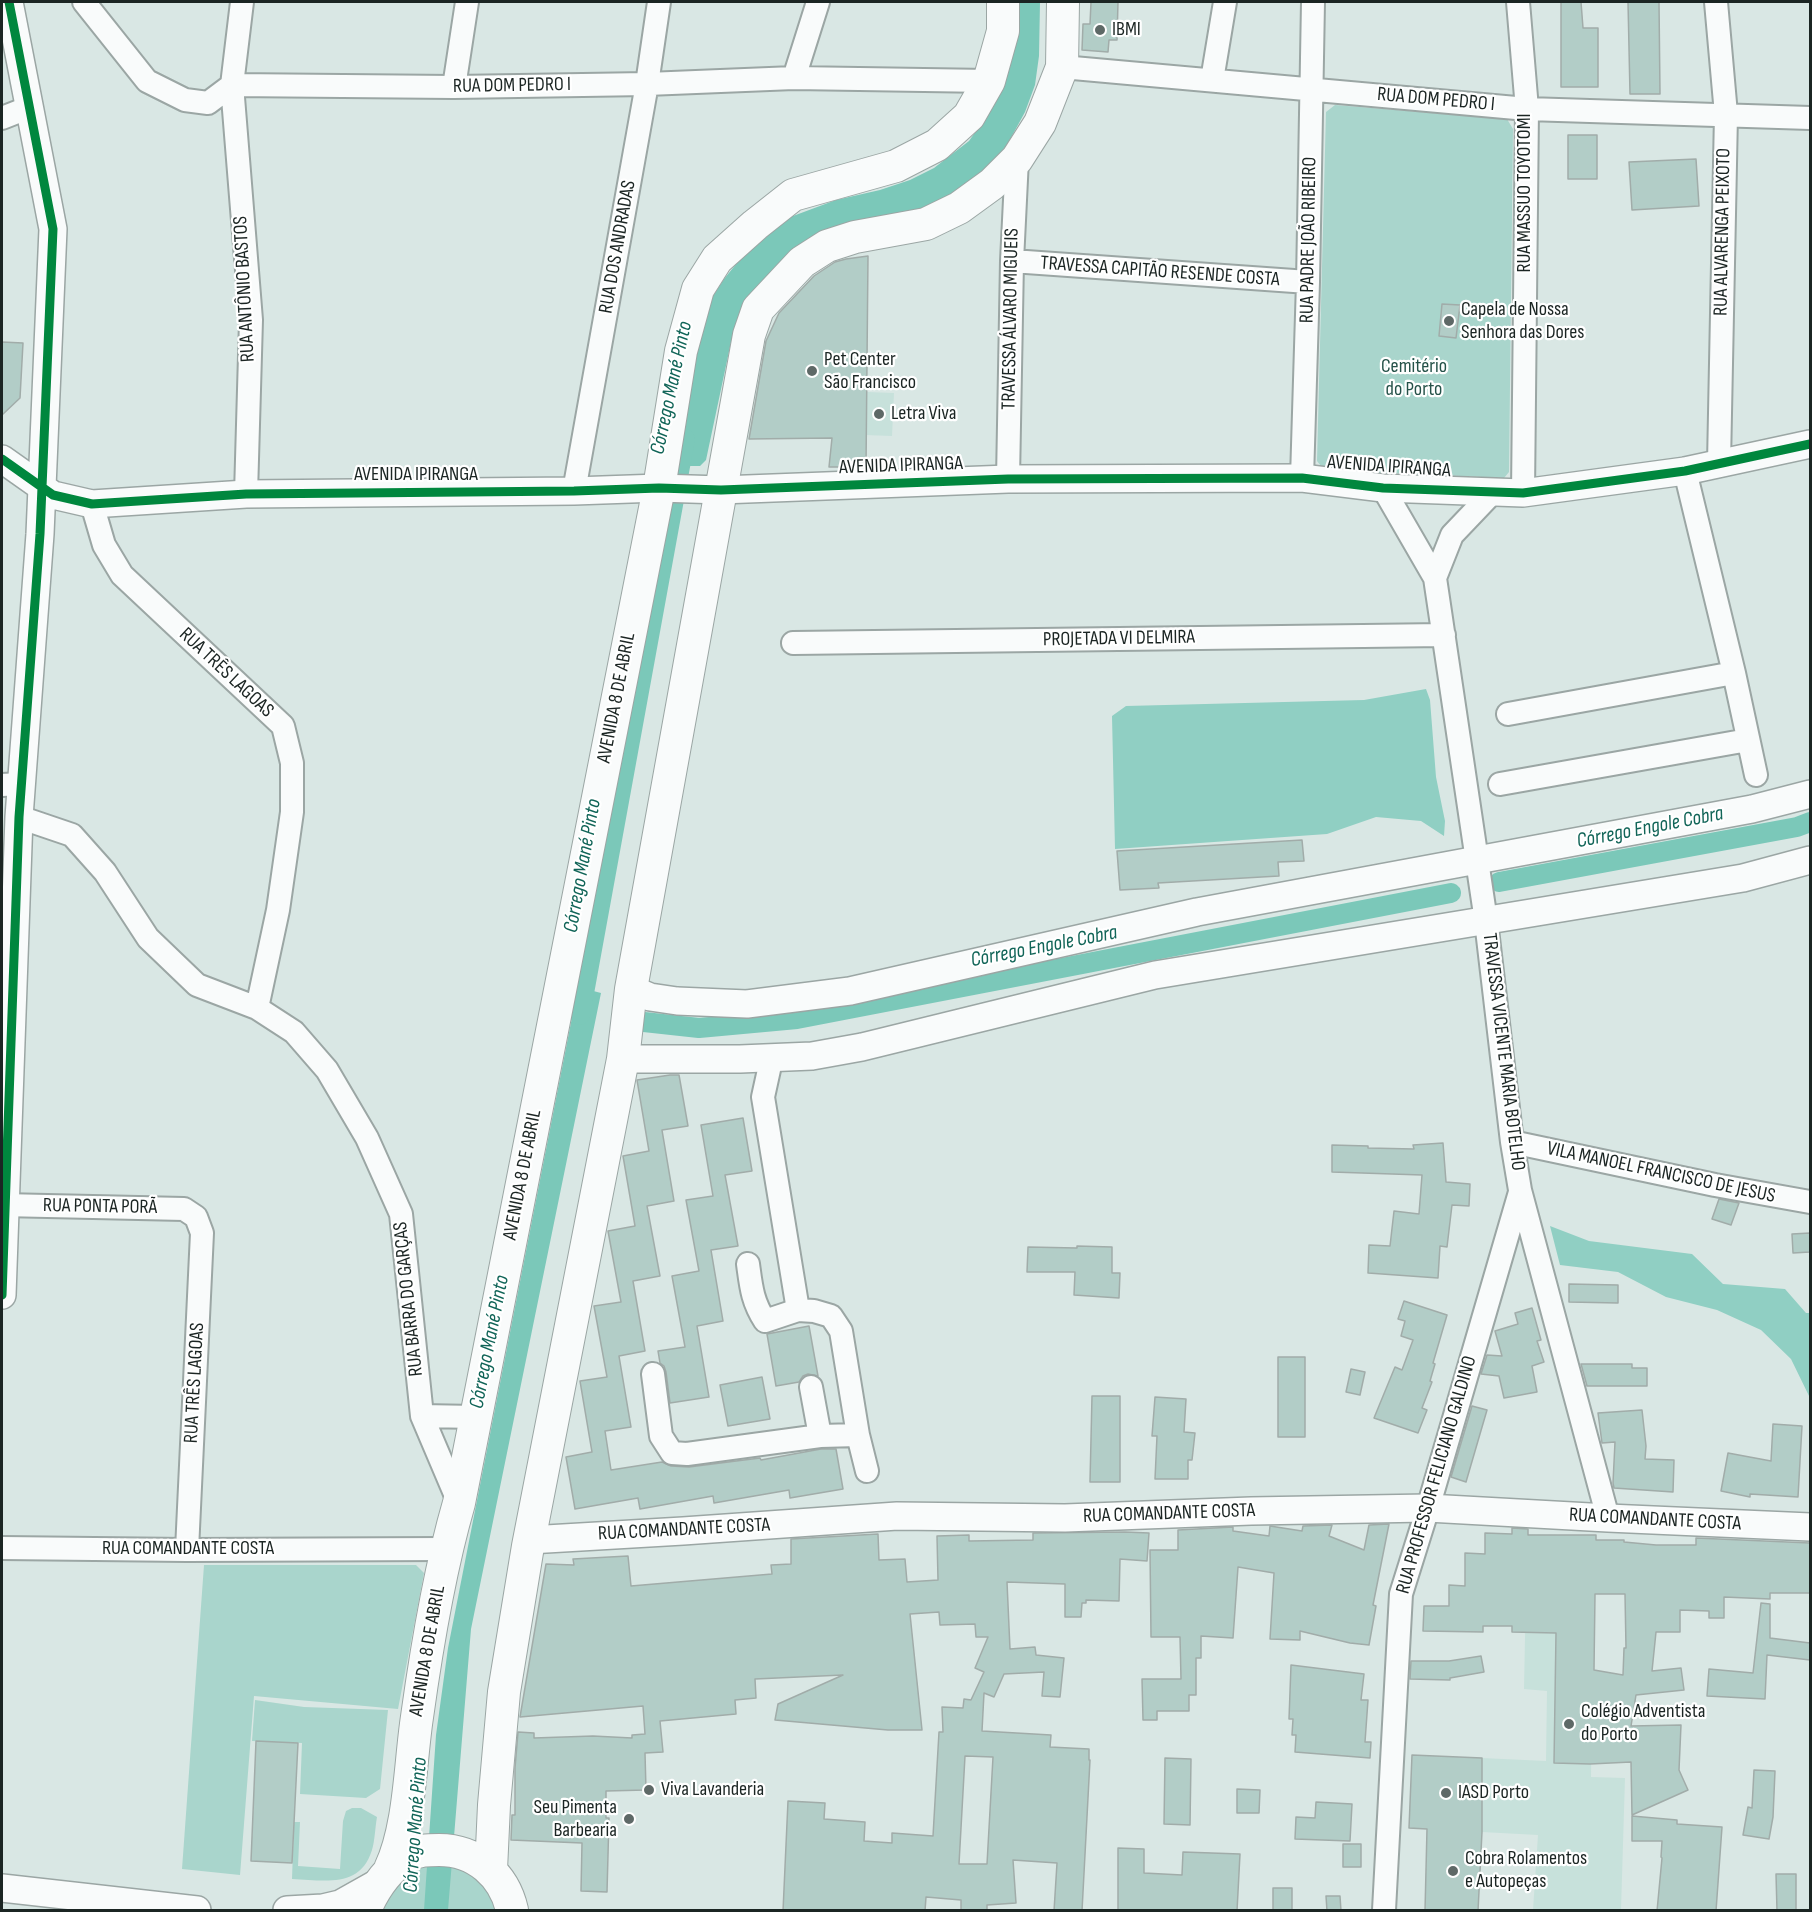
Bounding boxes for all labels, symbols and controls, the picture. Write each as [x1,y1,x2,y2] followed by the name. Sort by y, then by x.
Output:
[1112,18,1141,42] place label: IBMI
[1093,23,1107,37] marker: IBMI
[453,73,571,99] street label: RUA DOM PEDRO I
[1376,83,1496,117] street label: RUA DOM PEDRO I
[1513,113,1537,273] street label: RUA MASSUO TOYOTOMI
[1710,148,1736,316] street label: RUA ALVARENGA PEIXOTO
[1296,157,1322,323] street label: RUA PADRE JOÃO RIBEIRO
[594,179,642,315] street label: RUA DOS ANDRADAS
[229,215,261,363] street label: RUA ANTÔNIO BASTOS
[997,228,1025,410] street label: TRAVESSA ÁLVARO MIGUEIS
[1040,252,1280,292] street label: TRAVESSA CAPITÃO RESENDE COSTA
[1461,298,1584,345] place label: Capela de Nossa Senhora das Dores
[1442,314,1456,328] marker: Capela de Nossa Senhora das Dores
[646,319,698,457] water label: Córrego Mané Pinto
[824,348,916,395] place label: Pet Center São Francisco
[1381,355,1447,402] park label: Cemitério do Porto
[805,364,819,378] marker: Pet Center São Francisco
[891,402,956,426] place label: Letra Viva
[872,407,886,421] marker: Letra Viva
[1326,451,1452,483] street label: AVENIDA IPIRANGA
[839,452,963,480] street label: AVENIDA IPIRANGA
[354,463,478,487] street label: AVENIDA IPIRANGA
[174,623,278,723] street label: RUA TRÊS LAGOAS
[1043,626,1195,652] street label: PROJETADA VI DELMIRA
[593,631,641,765] street label: AVENIDA 8 DE ABRIL
[559,797,607,935] water label: Córrego Mané Pinto
[1574,801,1726,855] water label: Córrego Engole Cobra
[968,920,1120,974] water label: Córrego Engole Cobra
[1477,932,1529,1172] street label: TRAVESSA VICENTE MARIA BOTELHO
[499,1108,547,1242] street label: AVENIDA 8 DE ABRIL
[1545,1137,1777,1209] street label: VILA MANOEL FRANCISCO DE JESUS
[43,1194,157,1220] street label: RUA PONTA PORÃ
[389,1220,429,1378] street label: RUA BARRA DO GARÇAS
[465,1273,515,1411] water label: Córrego Mané Pinto
[180,1322,210,1444] street label: RUA TRÊS LAGOAS
[1392,1353,1482,1597] street label: RUA PROFESSOR FELICIANO GALDINO
[1083,1499,1255,1529] street label: RUA COMANDANTE COSTA
[1568,1504,1742,1536] street label: RUA COMANDANTE COSTA
[597,1514,771,1546] street label: RUA COMANDANTE COSTA
[102,1537,274,1561] street label: RUA COMANDANTE COSTA
[405,1584,451,1718] street label: AVENIDA 8 DE ABRIL
[1581,1700,1705,1747] place label: Colégio Adventista do Porto
[1562,1717,1576,1731] marker: Colégio Adventista do Porto
[399,1757,433,1893] water label: Córrego Mané Pinto
[661,1778,764,1802] place label: Viva Lavanderia
[1458,1781,1529,1805] place label: IASD Porto
[642,1783,656,1797] marker: Viva Lavanderia
[1439,1786,1453,1800] marker: IASD Porto
[533,1796,617,1843] place label: Seu Pimenta Barbearia
[622,1812,636,1826] marker: Seu Pimenta Barbearia
[1465,1847,1587,1894] place label: Cobra Rolamentos e Autopeças
[1446,1864,1460,1878] marker: Cobra Rolamentos e Autopeças

